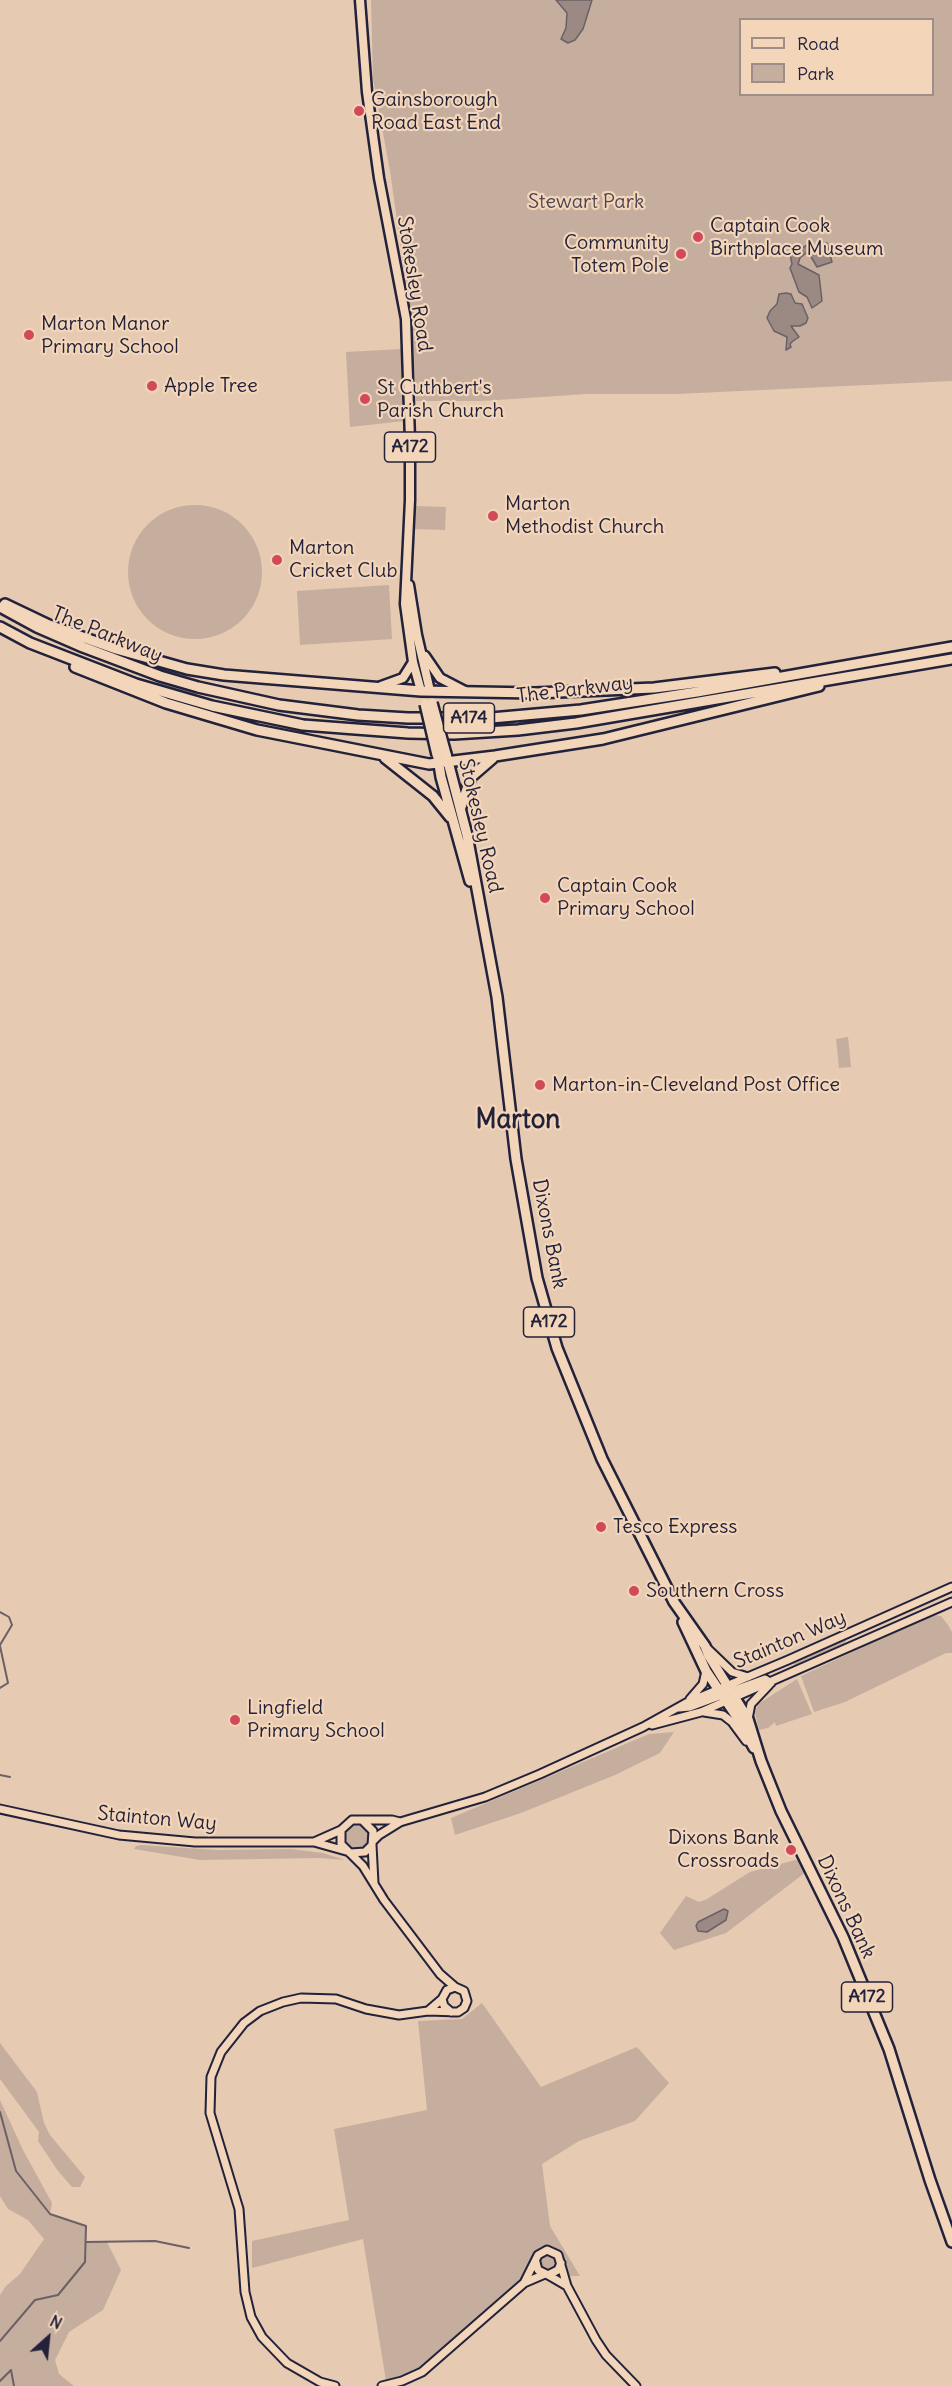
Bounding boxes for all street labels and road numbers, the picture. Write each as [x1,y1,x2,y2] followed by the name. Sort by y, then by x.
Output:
[391,214,437,354] street label: Stokesley Road
[384,432,436,462] road number: A172
[48,602,166,668] street label: The Parkway
[515,671,635,709] street label: The Parkway
[444,703,494,733] road number: A174
[453,757,507,895] street label: Stokesley Road
[527,1177,571,1291] street label: Dixons Bank
[524,1307,574,1337] road number: A172
[730,1606,850,1674] street label: Stainton Way
[97,1802,217,1836] street label: Stainton Way
[812,1852,880,1962] street label: Dixons Bank
[842,1982,892,2012] road number: A172

